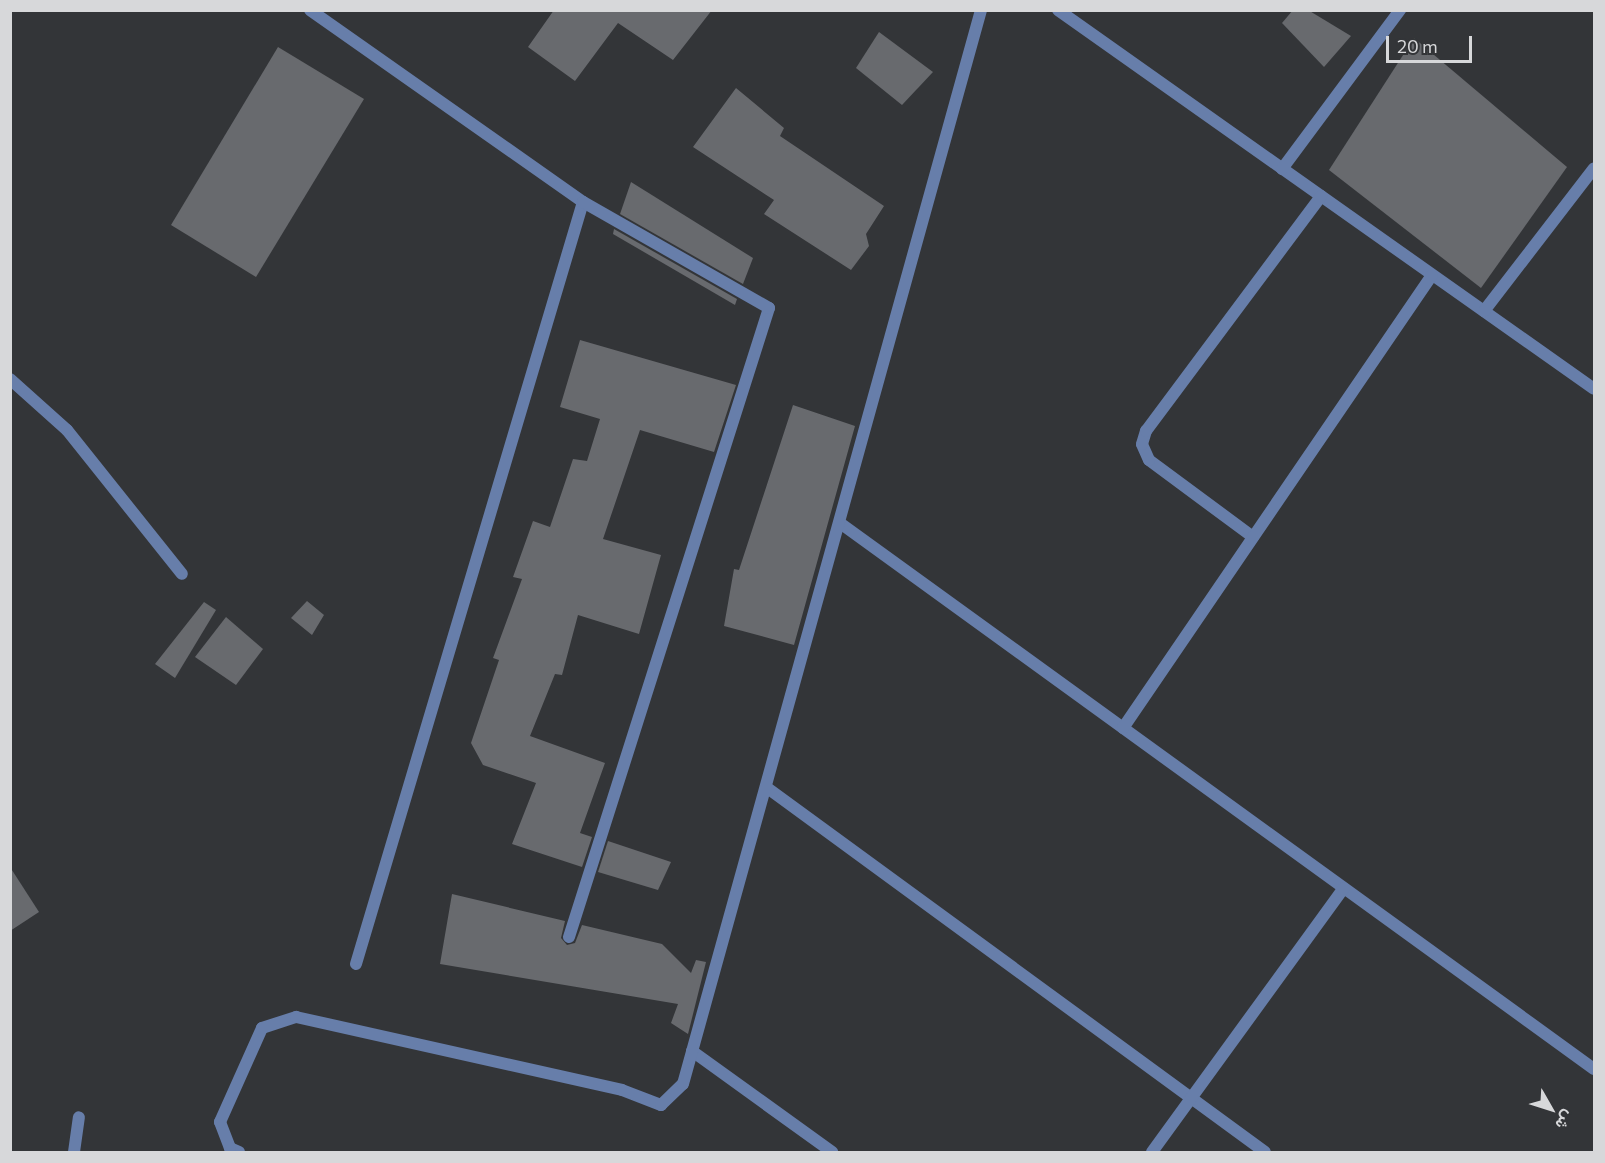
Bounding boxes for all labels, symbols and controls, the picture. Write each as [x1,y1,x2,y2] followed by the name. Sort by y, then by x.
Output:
[1389,24,1474,62] scale bar
[1397,35,1438,57] text: 20 m
[1521,1079,1581,1139] north arrow
[1552,1107,1579,1134] text: ش

